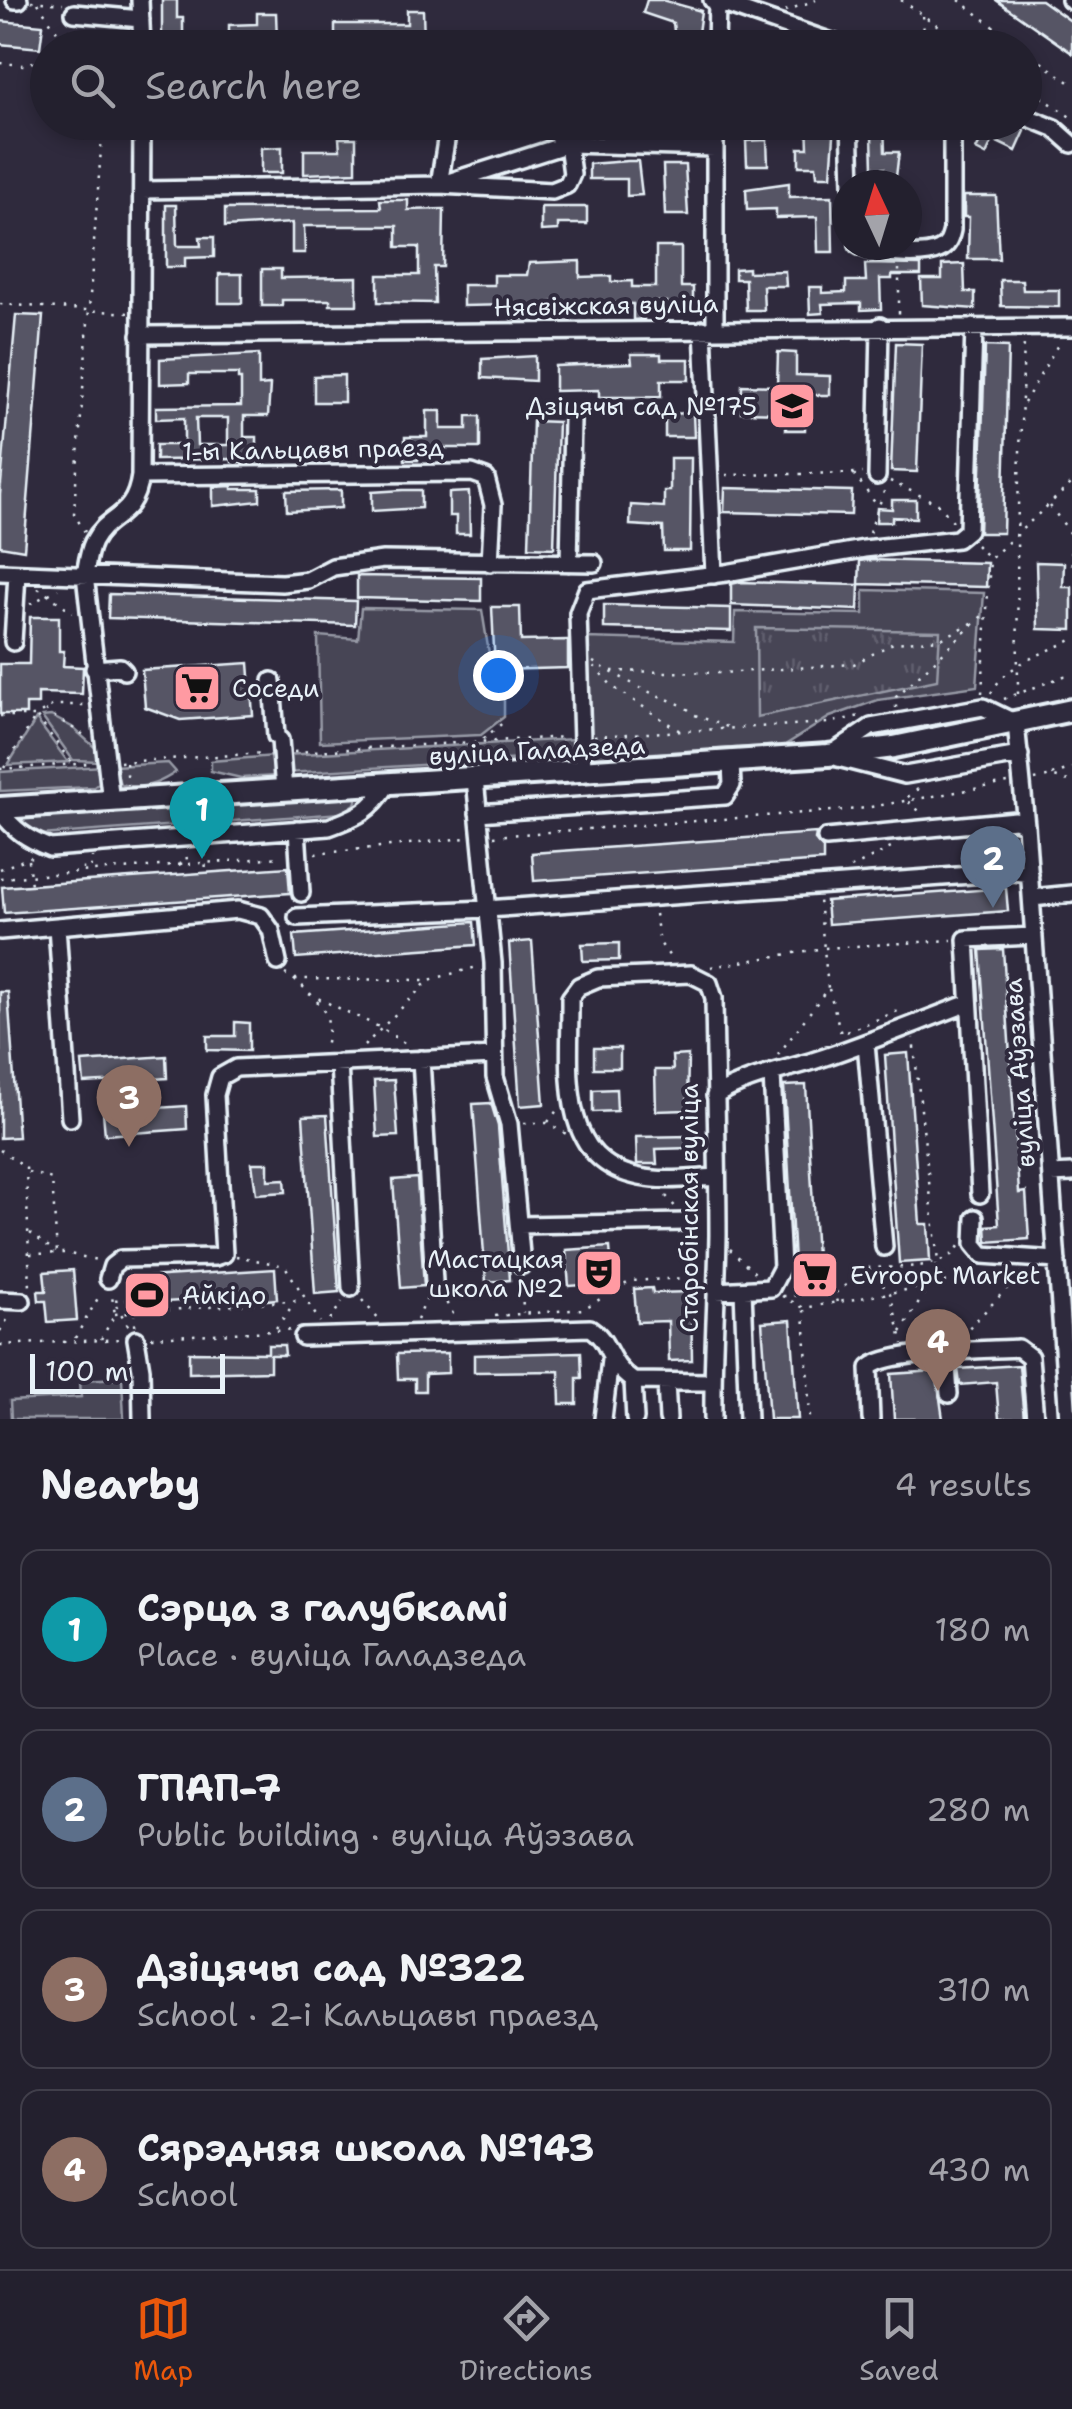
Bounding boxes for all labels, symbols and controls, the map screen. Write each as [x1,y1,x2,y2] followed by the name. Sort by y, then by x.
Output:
[30,30,1042,140] search box
[65,58,120,113] icon: search
[145,60,362,111] text: Search here
[832,170,922,260] north arrow
[493,286,719,324] street label: Нясвіжская вуліца
[766,380,818,432] school or university icon: Дзіцячы сад №175
[526,389,757,423] place label: Дзіцячы сад №175
[182,430,444,468] street label: 1-ы Кальцавы праезд
[473,650,524,701] your location
[171,662,223,714] supermarket icon: Соседи
[232,671,319,705] place label: Соседи
[428,727,646,773] street label: вуліца Галадзеда
[170,776,234,859] pin: 1
[960,826,1026,908] pin: 2
[995,977,1043,1169] street label: вуліца Аўэзава
[96,1064,162,1147] pin: 3
[672,1083,706,1333] street label: Старобінская вуліца
[427,1242,564,1305] place label: Мастацкая школа №2
[573,1247,625,1299] theatre icon: Мастацкая школа №2
[789,1249,841,1301] supermarket icon: Evroopt Market
[850,1258,1040,1292] place label: Evroopt Market
[121,1269,173,1321] sports icon: Айкідо
[182,1278,266,1312] place label: Айкідо
[906,1308,970,1391] pin: 4
[30,1349,225,1394] scale bar
[45,1352,129,1390] text: 100 m
[40,1456,200,1512] text: Nearby
[895,1463,1032,1506] text: 4 results
[137,1582,508,1633] text: Сэрца з галубкамі
[67,1608,82,1651] text: 1
[934,1608,1030,1651] text: 180 m
[137,1633,526,1676] text: Place · вуліца Галадзеда
[137,1762,281,1813] text: ГПАП-7
[63,1788,86,1831] text: 2
[926,1788,1030,1831] text: 280 m
[137,1813,634,1856] text: Public building · вуліца Аўэзава
[137,1942,525,1993] text: Дзіцячы сад №322
[63,1968,86,2011] text: 3
[936,1968,1030,2011] text: 310 m
[137,1993,598,2036] text: School · 2-і Кальцавы праезд
[137,2122,595,2173] text: Сярэдняя школа №143
[63,2148,86,2191] text: 4
[927,2148,1030,2191] text: 430 m
[137,2173,238,2216] text: School
[133,2291,193,2389] tab: Map
[460,2291,593,2389] tab: Directions
[859,2291,939,2389] tab: Saved

